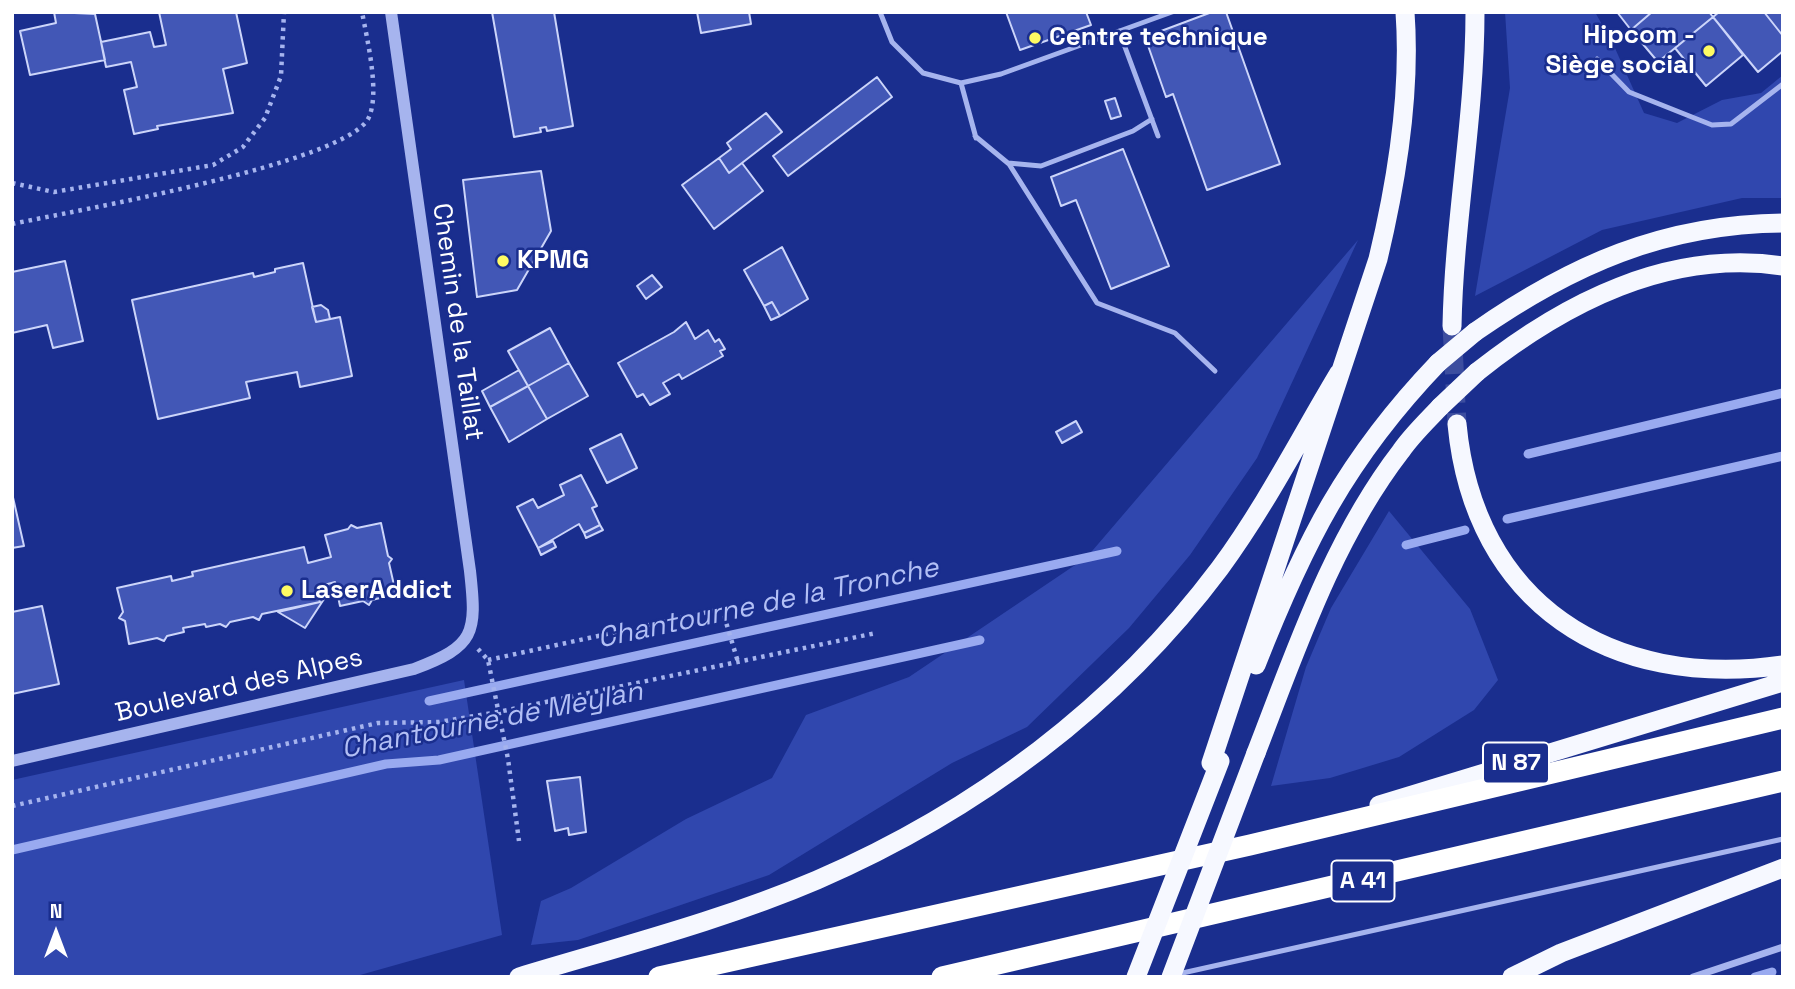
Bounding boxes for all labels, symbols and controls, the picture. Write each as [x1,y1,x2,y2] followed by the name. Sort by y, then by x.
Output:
[1546,20,1695,82] place label: Hipcom - Siège social
[1049,22,1268,54] place label: Centre technique
[1027,30,1043,46] marker: Centre technique
[1701,43,1717,59] marker: Hipcom - Siège social
[425,201,489,443] street label: Chemin de la Taillat
[517,245,589,277] place label: KPMG
[495,253,511,269] marker: KPMG
[594,551,942,657] water label: Chantourne de la Tronche
[301,575,452,607] place label: LaserAddict
[279,583,295,599] marker: LaserAddict
[112,642,366,730] street label: Boulevard des Alpes
[339,675,645,767] water label: Chantourne de Meylan
[1483,742,1549,784] road number: N 87
[1332,860,1394,902] road number: A 41
[21,898,91,968] north arrow
[50,899,62,924] text: N

